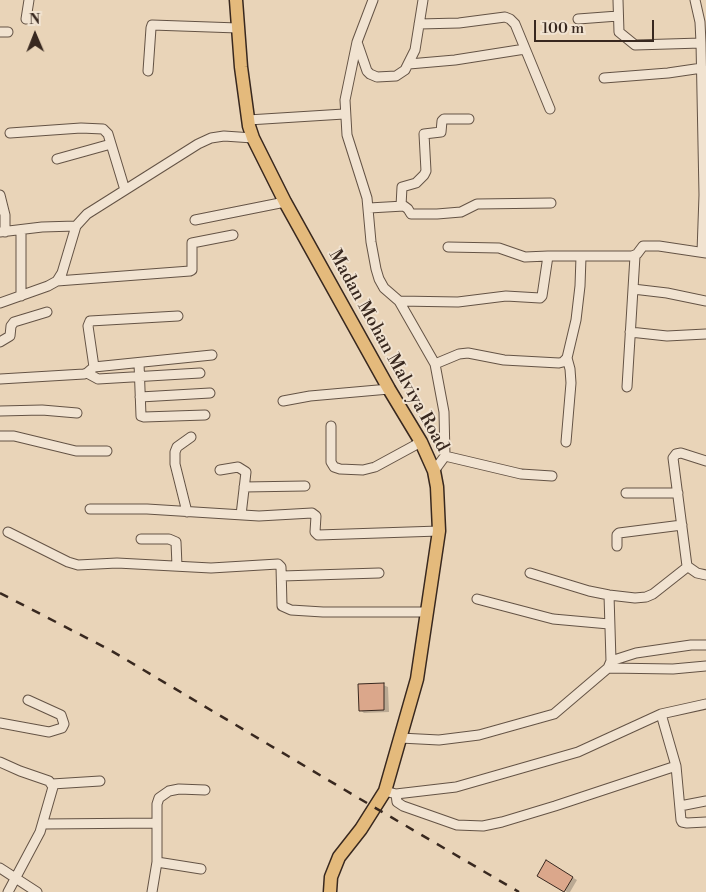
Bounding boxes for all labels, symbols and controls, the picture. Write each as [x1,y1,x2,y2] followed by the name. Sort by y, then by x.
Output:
[10,10,60,60] north arrow
[536,10,656,42] scale bar
[29,11,40,29] text: N
[542,19,584,38] text: 100 m
[323,246,453,456] street label: Madan Mohan Malviya Road

